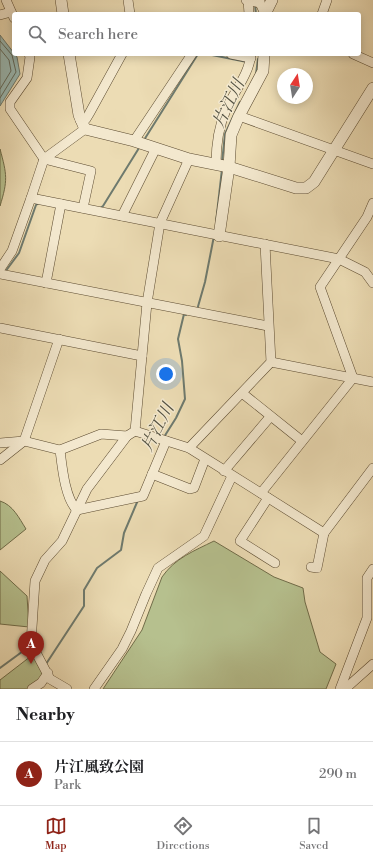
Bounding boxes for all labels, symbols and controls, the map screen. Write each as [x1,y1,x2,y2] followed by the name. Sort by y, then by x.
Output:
[12,12,361,56] search box
[26,23,48,45] icon: search
[58,25,138,44] text: Search here
[277,68,313,104] north arrow
[208,74,251,131] water label: 片江川
[156,364,176,384] your location
[137,398,180,455] water label: 片江川
[18,631,44,664] pin: A
[16,704,75,726] text: Nearby
[54,758,144,777] text: 片江風致公園
[24,766,34,782] text: A
[319,766,357,782] text: 290 m
[54,777,81,793] text: Park
[45,815,67,853] tab: Map
[157,815,210,853] tab: Directions
[299,815,328,853] tab: Saved

